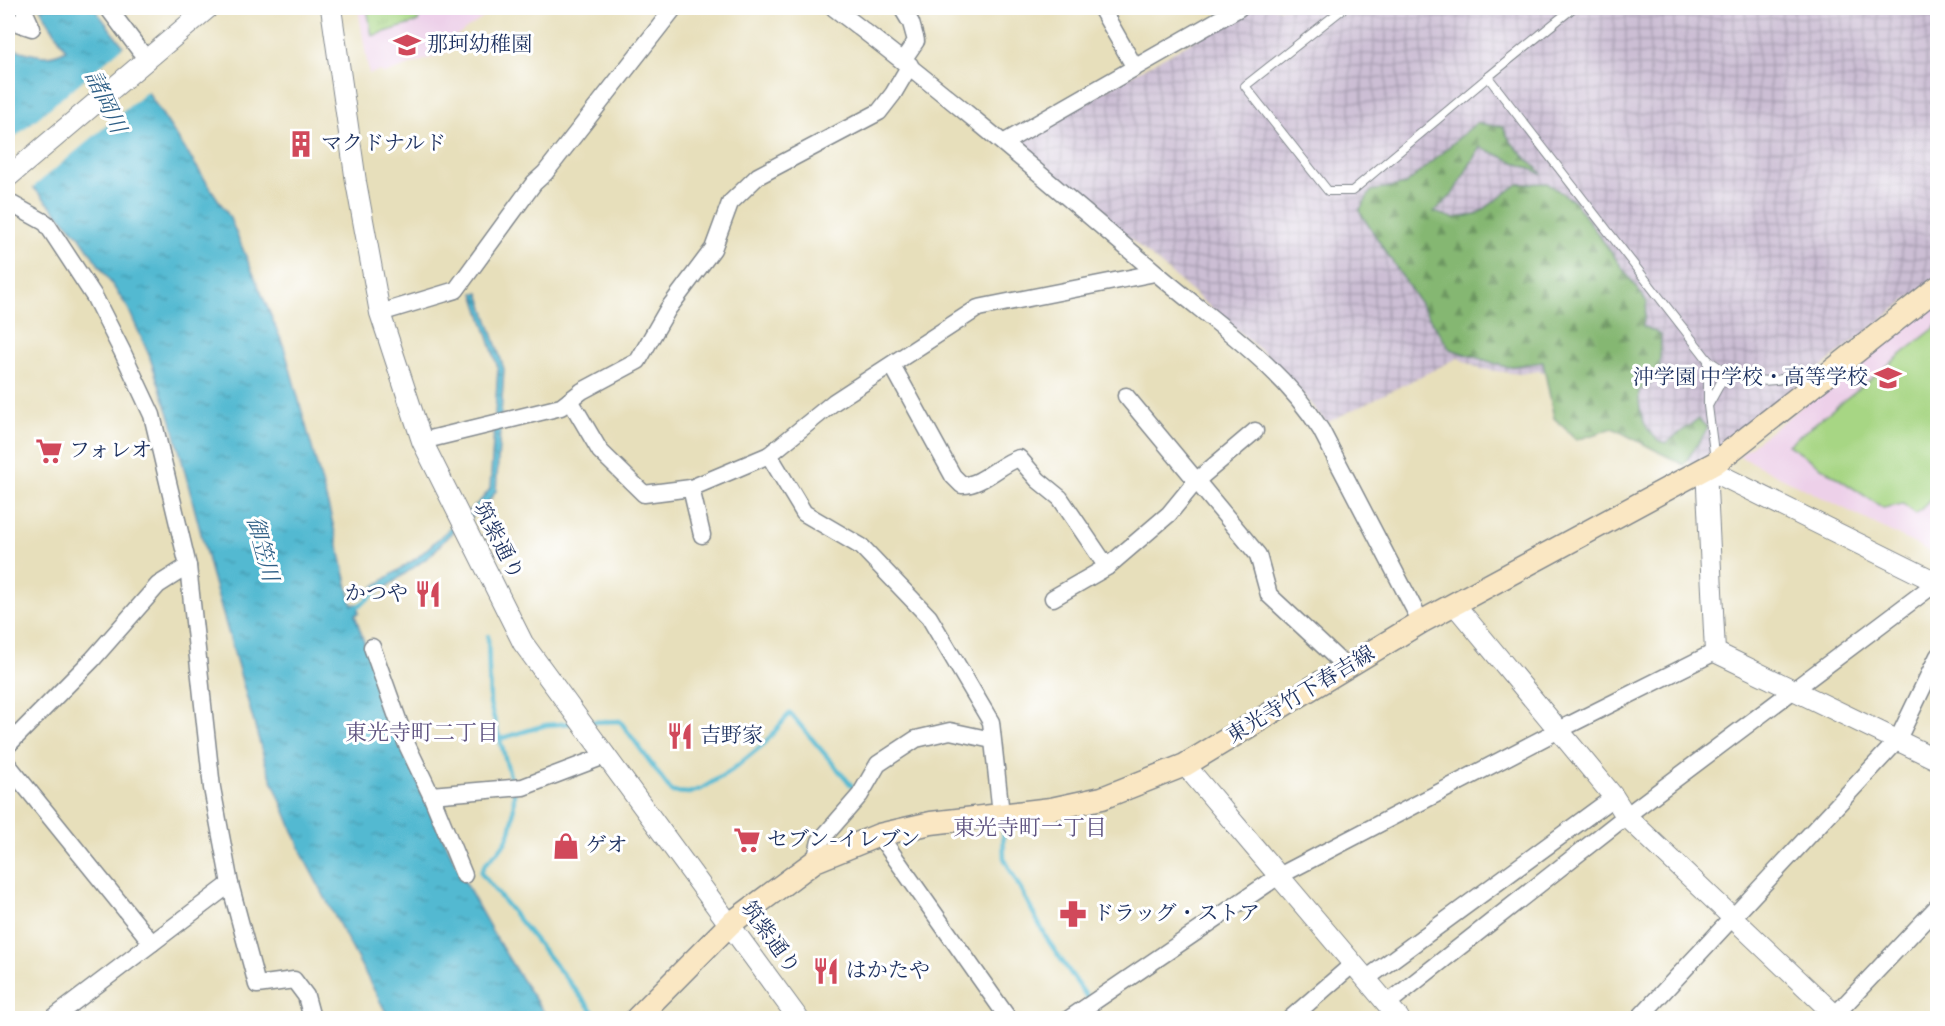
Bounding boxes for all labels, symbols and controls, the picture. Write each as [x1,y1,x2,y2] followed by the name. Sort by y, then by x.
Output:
[392,30,422,60] school or university icon: 那珂幼稚園
[427,32,532,58] place label: 那珂幼稚園
[79,66,132,139] water label: 諸岡川
[286,129,316,159] building icon: マクドナルド
[321,131,446,157] place label: マクドナルド
[1873,363,1903,393] school or university icon: 沖学園 中学校・高等学校
[1633,365,1868,391] place label: 沖学園 中学校・高等学校
[34,436,64,466] supermarket icon: フォレオ
[69,438,152,464] place label: フォレオ
[467,498,529,584] street label: 筑紫通り
[240,514,284,586] water label: 御笠川
[413,579,443,609] restaurant icon: かつや
[345,581,408,607] place label: かつや
[1222,641,1380,749] street label: 東光寺竹下春吉線
[345,720,499,747] district label: 東光寺町二丁目
[665,721,695,751] restaurant icon: 吉野家
[700,723,763,749] place label: 吉野家
[953,815,1107,842] district label: 東光寺町一丁目
[732,825,762,855] supermarket icon: セブン-イレブン
[767,827,921,853] place label: セブン-イレブン
[551,831,581,861] shop icon: ゲオ
[586,833,628,859] place label: ゲオ
[735,896,805,980] street label: 筑紫通り
[1058,899,1088,929] pharmacy icon: ドラッグ・ストア
[1093,901,1260,927] place label: ドラッグ・ストア
[811,956,841,986] restaurant icon: はかたや
[846,958,930,984] place label: はかたや

